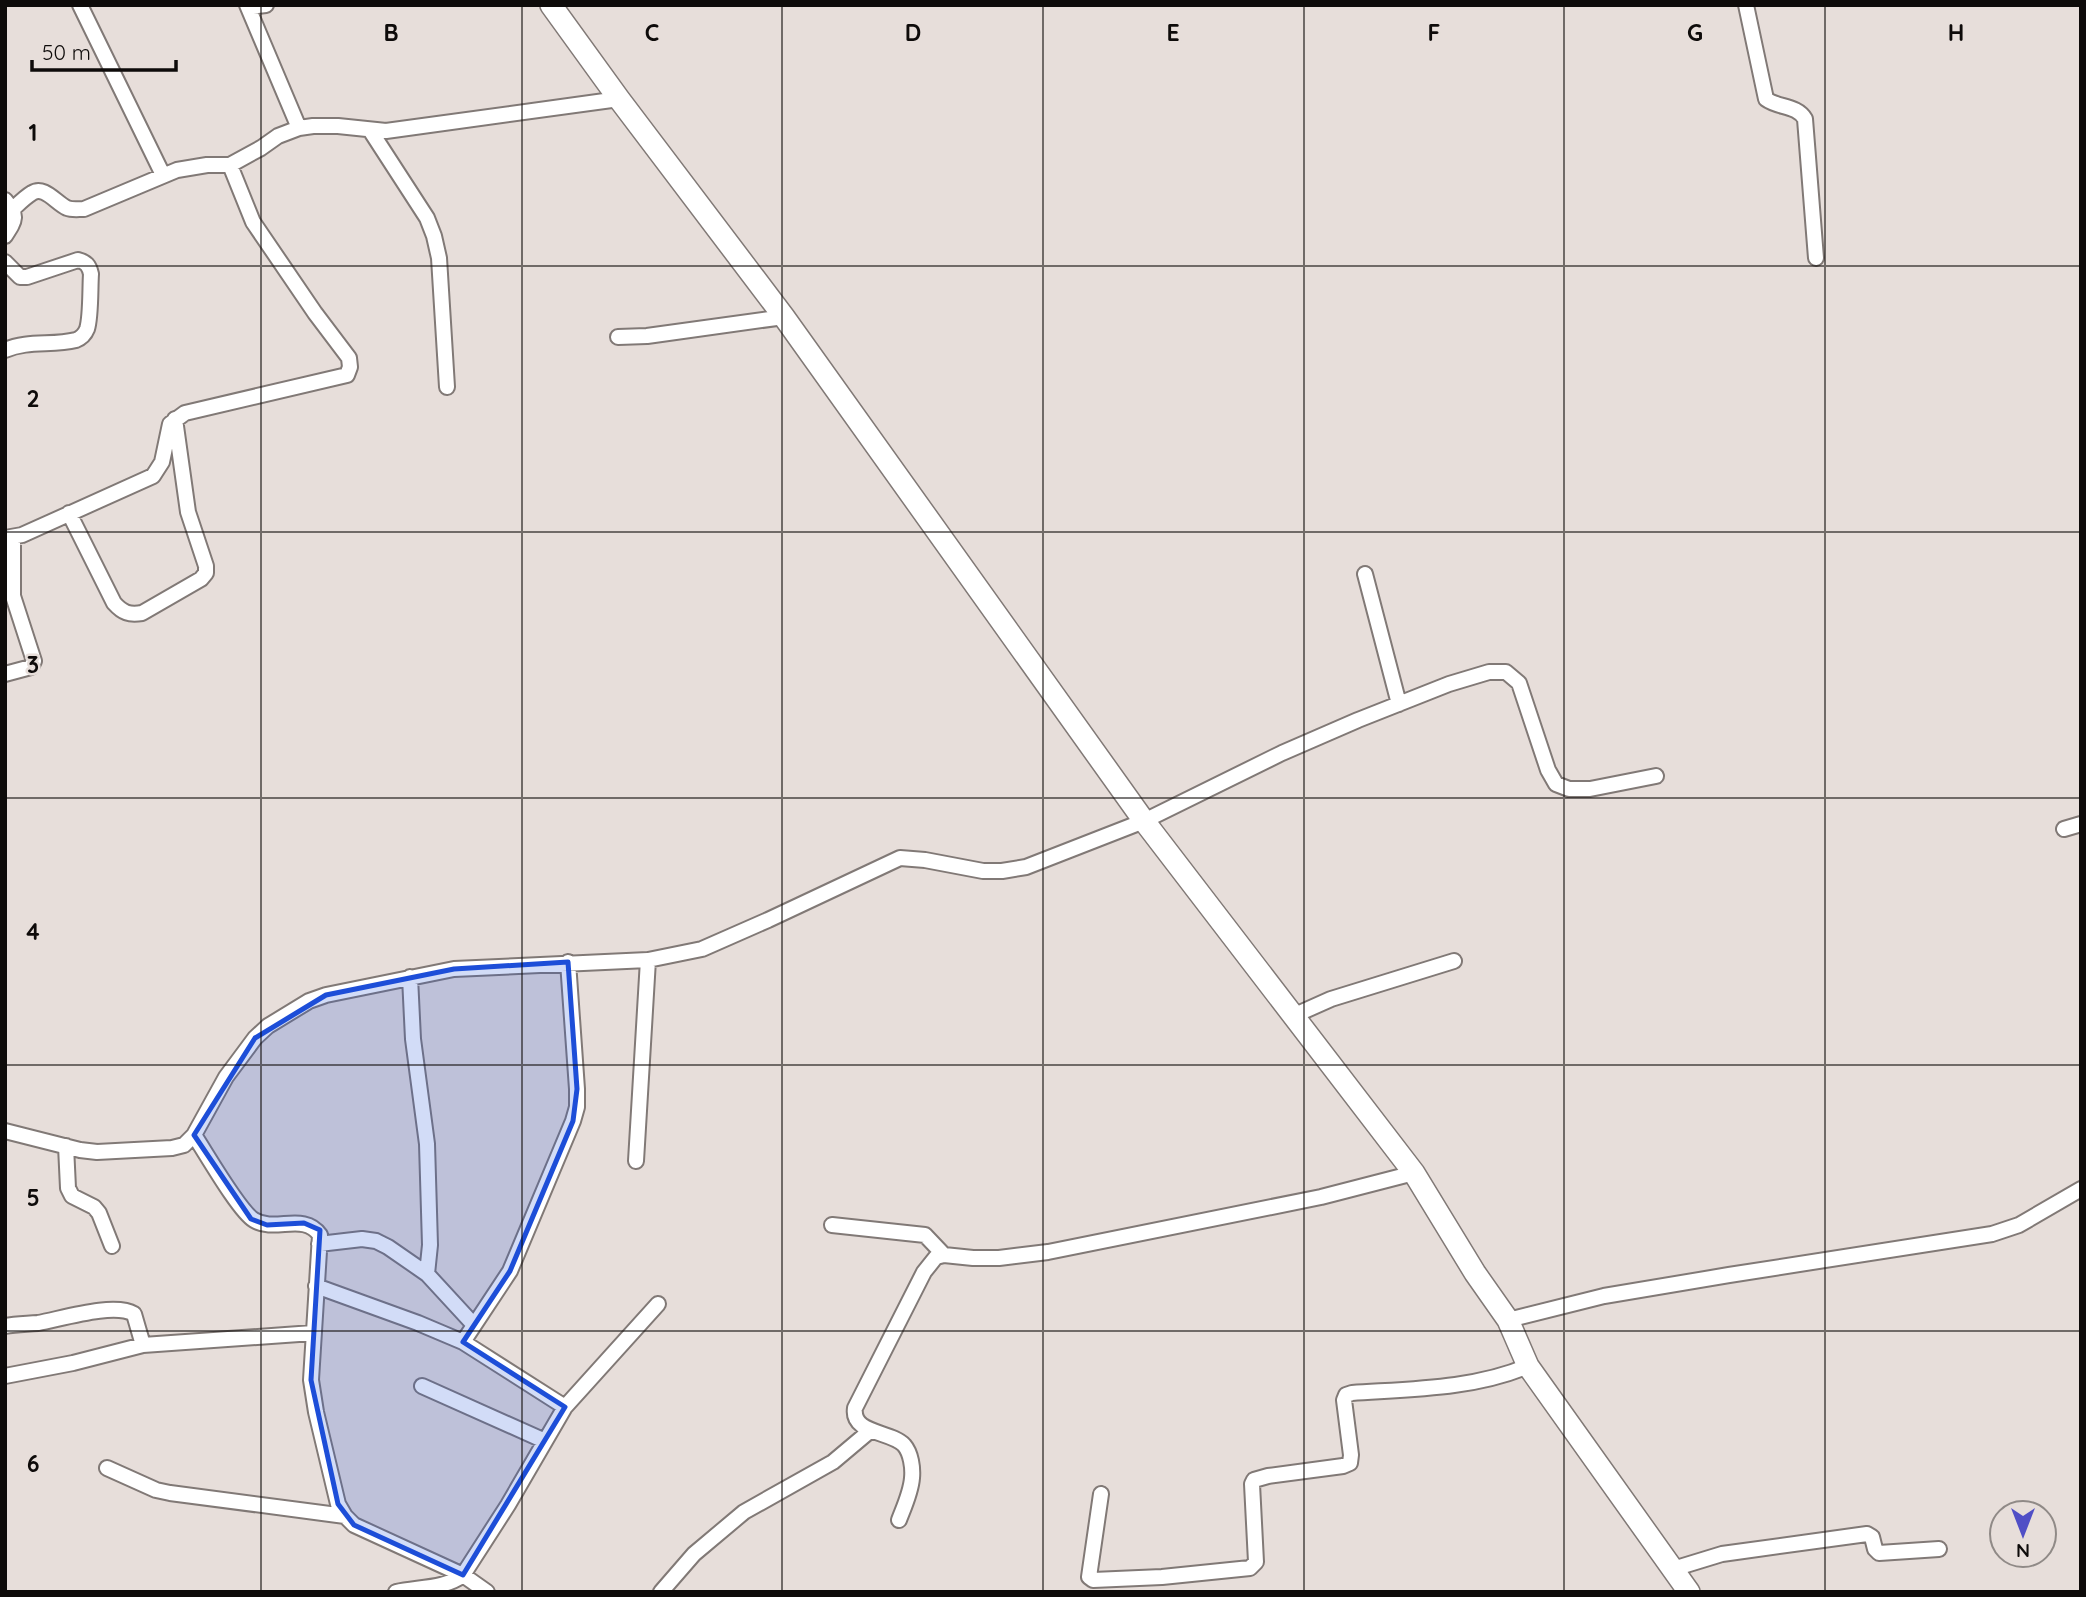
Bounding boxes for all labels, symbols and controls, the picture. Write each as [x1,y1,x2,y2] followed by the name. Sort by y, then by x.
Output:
[383,18,399,47] text: B
[645,18,659,47] text: C
[905,18,921,47] text: D
[1166,18,1180,47] text: E
[1428,18,1440,47] text: F
[1687,18,1703,47] text: G
[1948,18,1964,47] text: H
[32,28,175,72] scale bar
[42,39,91,65] text: 50 m
[29,118,37,147] text: 1
[26,384,40,413] text: 2
[27,650,39,679] text: 3
[26,917,40,946] text: 4
[26,1183,40,1212] text: 5
[27,1449,39,1478] text: 6
[1988,1499,2058,1569] north arrow
[2016,1539,2030,1563] text: N

